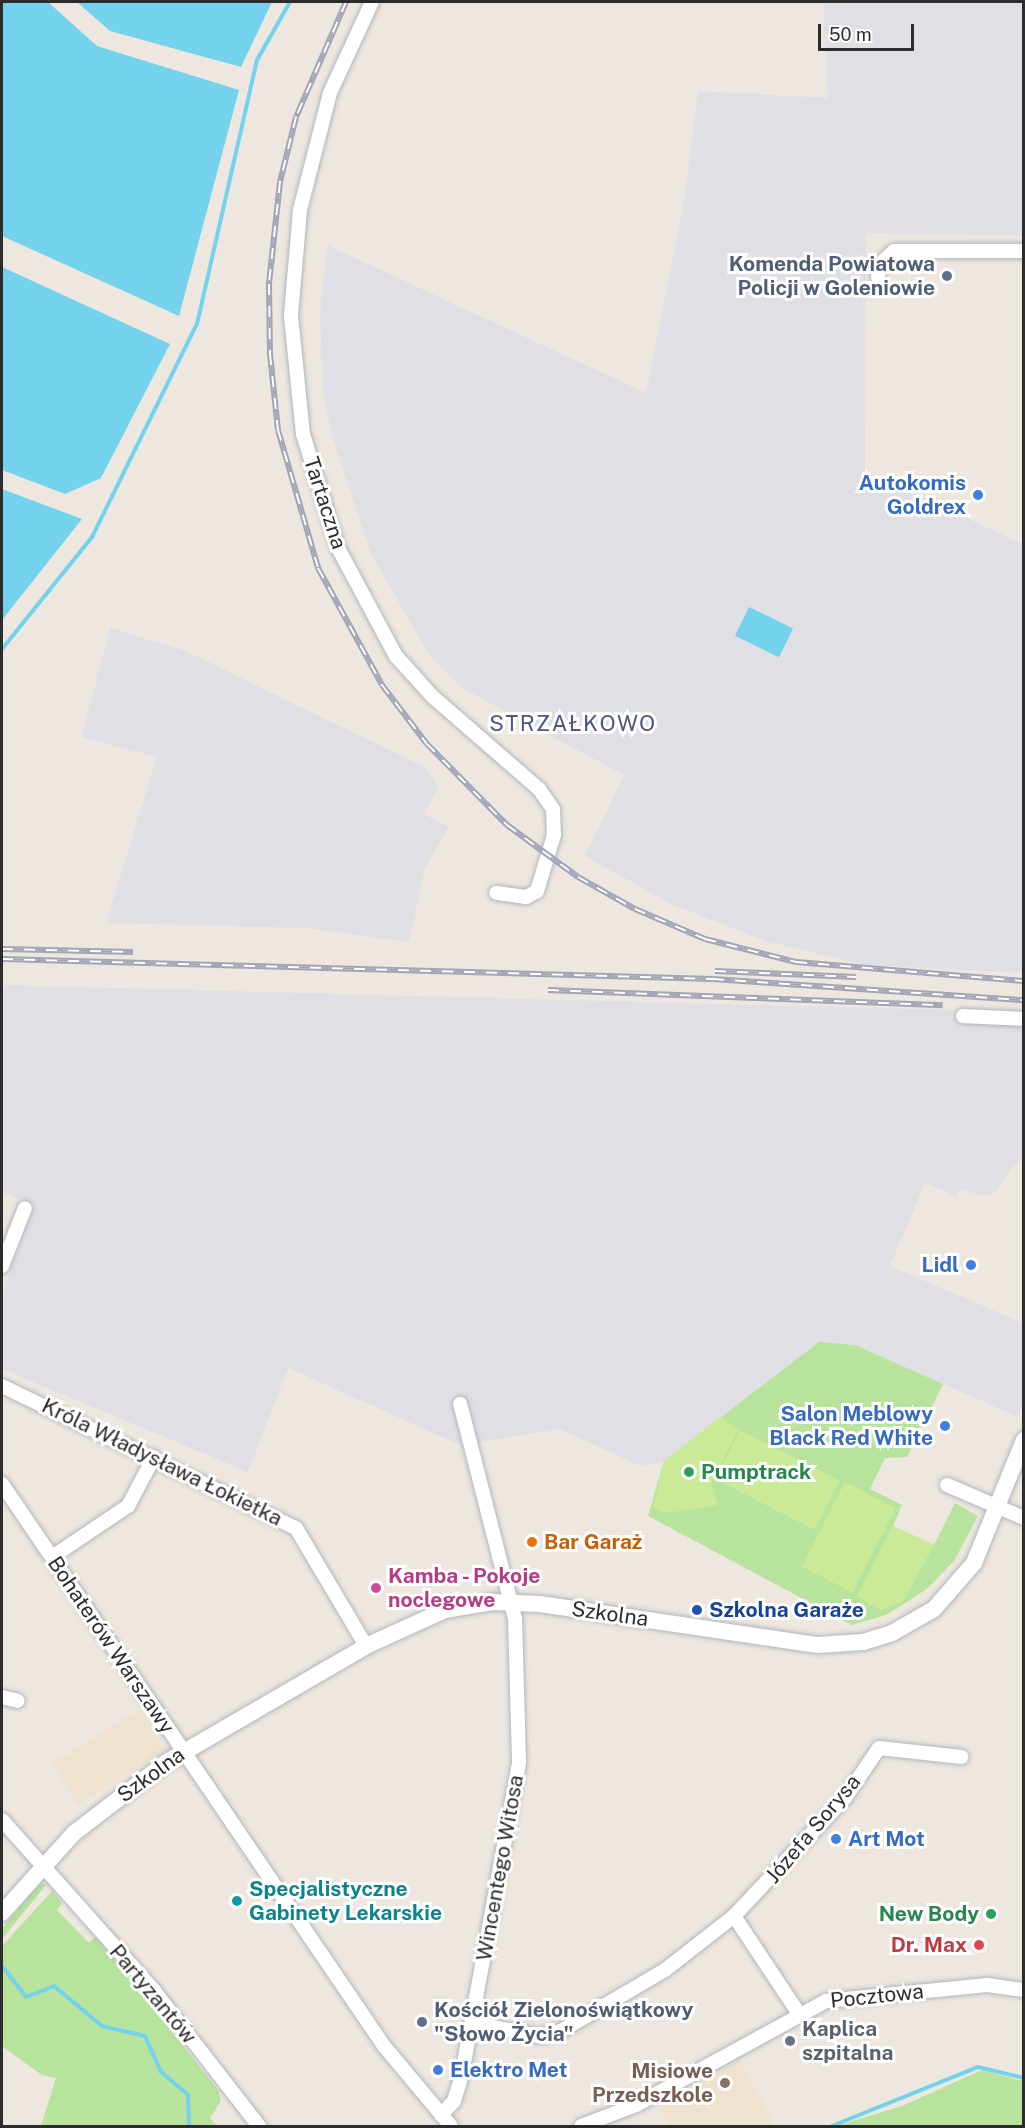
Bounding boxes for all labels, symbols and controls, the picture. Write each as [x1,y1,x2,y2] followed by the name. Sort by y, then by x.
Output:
[821,12,917,50] scale bar
[829,24,872,45] text: 50 m
[729,251,935,301] place label: Komenda Powiatowa Policji w Goleniowie
[940,269,954,283] marker: Komenda Powiatowa Policji w Goleniowie
[298,454,352,552] street label: Tartaczna
[859,470,966,520] place label: Autokomis Goldrex
[971,488,985,502] marker: Autokomis Goldrex
[489,711,657,737] district label: STRZAŁKOWO
[922,1252,959,1278] place label: Lidl
[964,1258,978,1272] marker: Lidl
[38,1393,286,1531] street label: Króla Władysława Łokietka
[769,1401,933,1451] place label: Salon Meblowy Black Red White
[938,1419,952,1433] marker: Salon Meblowy Black Red White
[701,1459,811,1485] place label: Pumptrack
[682,1465,696,1479] marker: Pumptrack
[544,1529,642,1555] place label: Bar Garaż
[525,1535,539,1549] marker: Bar Garaż
[42,1551,180,1739] street label: Bohaterów Warszawy
[388,1563,543,1613] place label: Kamba - Pokoje noclegowe
[369,1581,383,1595] marker: Kamba - Pokoje noclegowe
[570,1596,650,1632] street label: Szkolna
[709,1597,864,1623] place label: Szkolna Garaże
[690,1603,704,1617] marker: Szkolna Garaże
[112,1742,190,1808] street label: Szkolna
[760,1770,866,1888] street label: Józefa Sorysa
[471,1773,529,1963] street label: Wincentego Witosa
[848,1826,925,1852] place label: Art Mot
[829,1832,843,1846] marker: Art Mot
[249,1876,442,1926] place label: Specjalistyczne Gabinety Lekarskie
[230,1894,244,1908] marker: Specjalistyczne Gabinety Lekarskie
[879,1901,979,1927] place label: New Body
[984,1907,998,1921] marker: New Body
[891,1932,967,1958] place label: Dr. Max
[972,1938,986,1952] marker: Dr. Max
[104,1939,202,2049] street label: Partyzantów
[829,1979,925,2013] street label: Pocztowa
[434,1997,693,2047] place label: Kościół Zielonoświątkowy "Słowo Życia"
[415,2015,429,2029] marker: Kościół Zielonoświątkowy "Słowo Życia"
[802,2016,893,2066] place label: Kaplica szpitalna
[783,2034,797,2048] marker: Kaplica szpitalna
[450,2057,567,2083] place label: Elektro Met
[592,2058,713,2108] place label: Misiowe Przedszkole
[431,2063,445,2077] marker: Elektro Met
[718,2076,732,2090] marker: Misiowe Przedszkole

